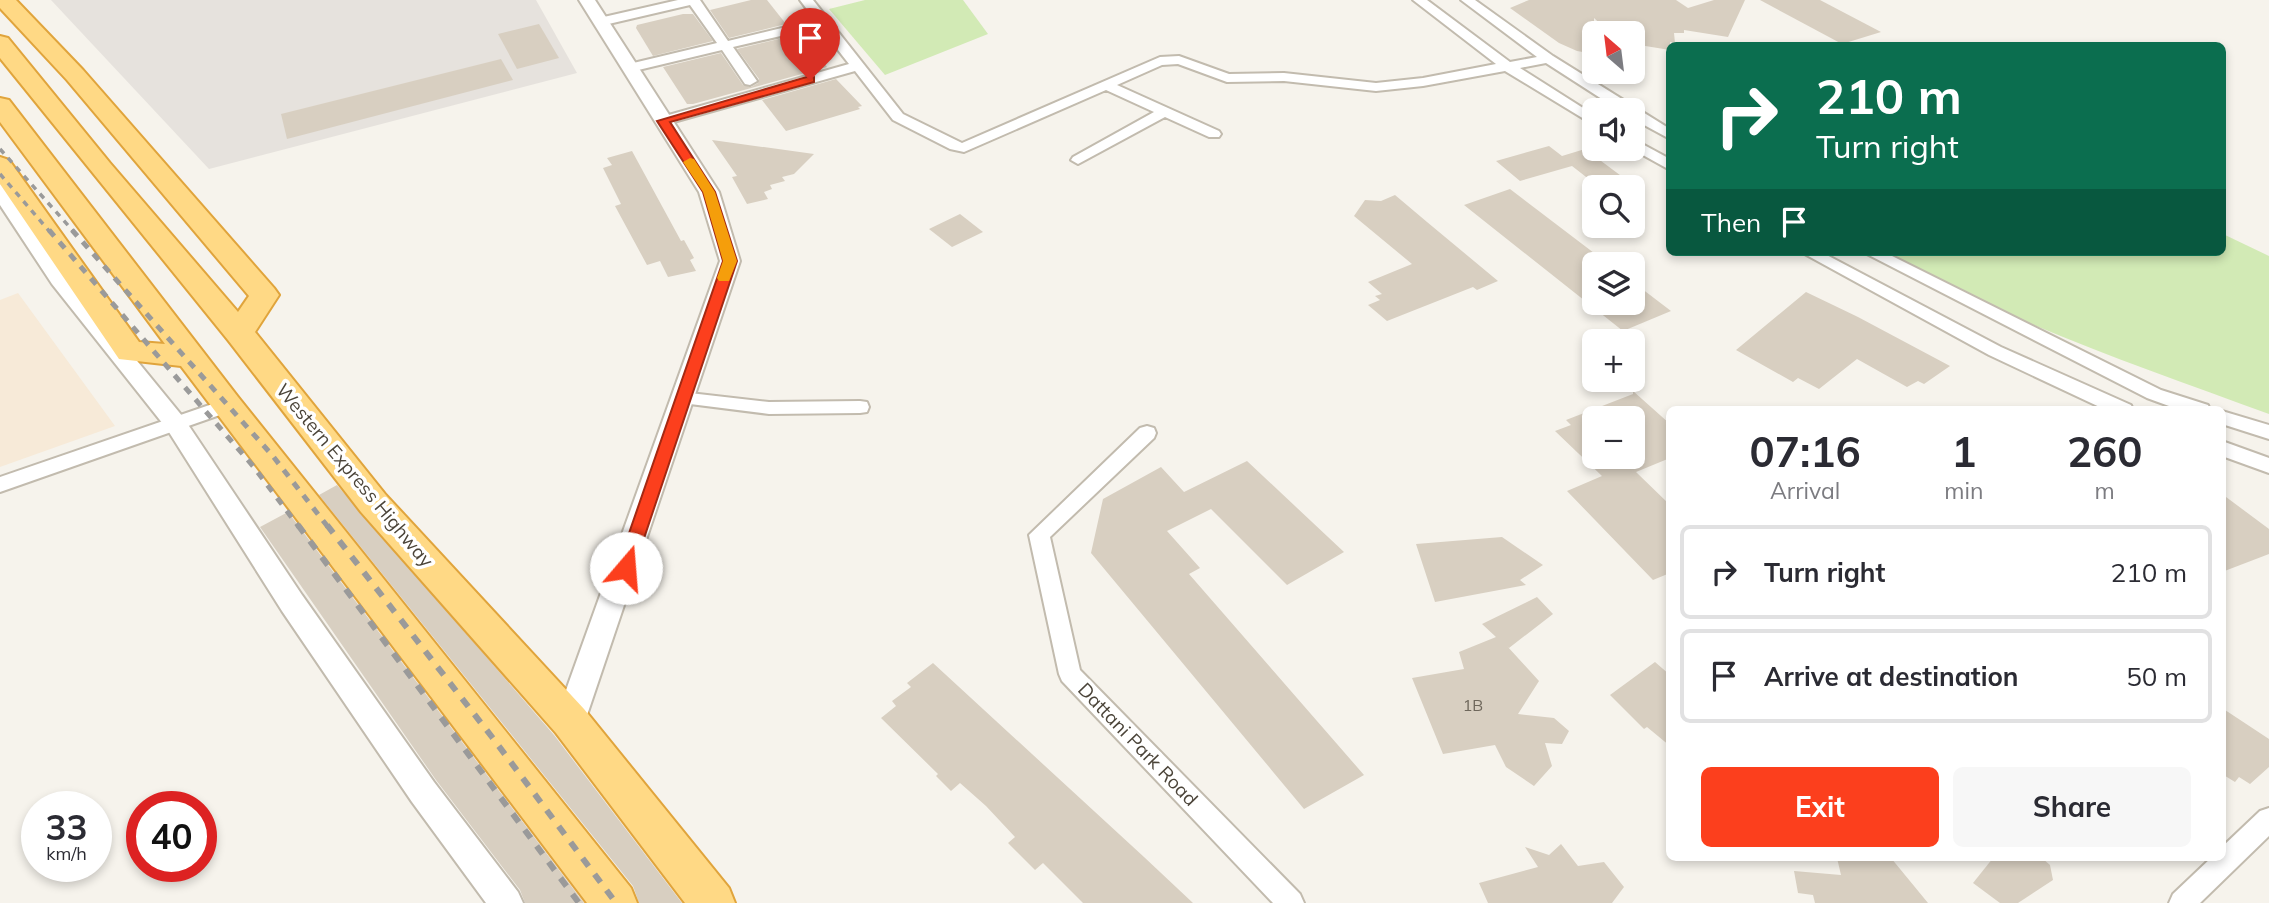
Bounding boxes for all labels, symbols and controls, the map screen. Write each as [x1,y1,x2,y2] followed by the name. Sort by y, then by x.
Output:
[780,8,840,80] pin
[791,19,829,57] icon: arrive
[1582,21,1645,84] north arrow
[1582,21,1645,469] map controls
[1816,65,1962,126] text: 210 m
[1701,70,1792,161] icon: right
[1582,98,1645,161] button: sound
[1816,126,1959,166] text: Turn right
[1582,175,1645,238] button: search
[1775,203,1813,241] icon: arrive
[1701,206,1761,239] text: Then
[1582,252,1645,315] button: layers
[1582,329,1645,392] button: +
[271,378,439,572] street label: Western Express Highway
[1582,406,1645,469] button: −
[1750,425,1861,478] text: 07:16
[1951,425,1976,478] text: 1
[2067,425,2142,478] text: 260
[1770,476,1840,505] text: Arrival
[1944,476,1983,505] text: min
[2095,476,2115,505] text: m
[589,531,663,605] position arrow
[1705,553,1743,591] icon: right
[1764,556,1885,589] text: Turn right
[2111,556,2187,589] text: 210 m
[1705,657,1743,695] icon: arrive
[1764,660,2019,693] text: Arrive at destination
[2126,660,2187,693] text: 50 m
[1073,677,1203,811] street label: Dattani Park Road
[1463,695,1483,715] house number: 1B
[1701,767,1939,847] button: Exit
[1953,767,2191,847] button: Share
[126,791,217,882] speed limit sign: 40
[45,805,88,849] text: 33
[46,842,87,865] text: km/h

